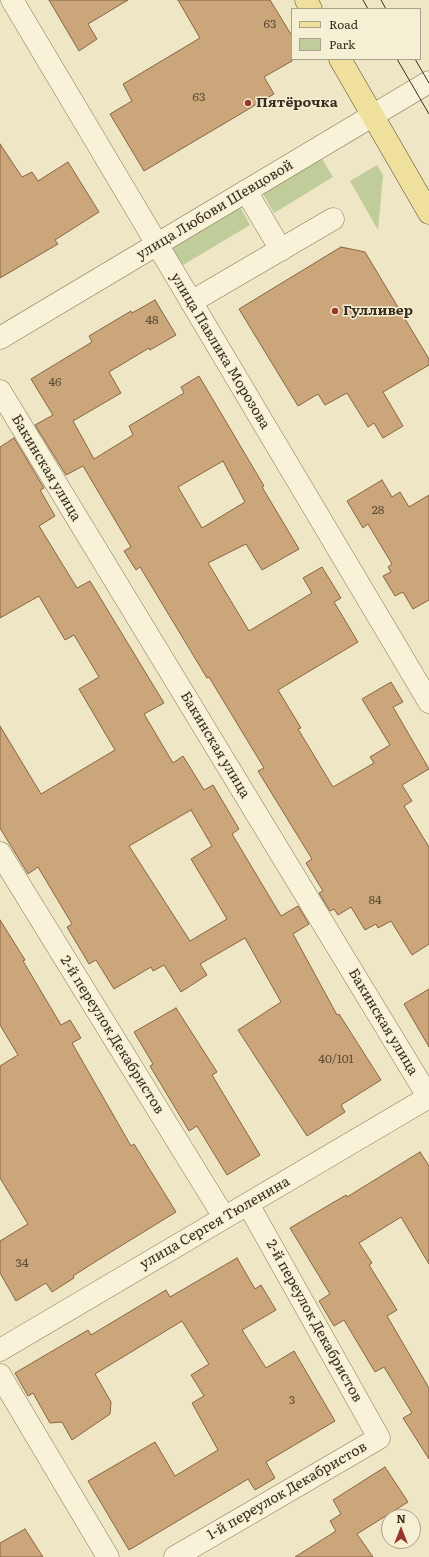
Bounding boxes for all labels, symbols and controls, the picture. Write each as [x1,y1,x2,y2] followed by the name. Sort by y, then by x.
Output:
[291,8,421,60] legend
[329,15,358,33] text: Road
[264,17,276,31] house number: 63
[329,35,355,53] text: Park
[193,90,205,104] house number: 63
[256,95,338,111] place label: Пятёрочка
[243,98,253,108] marker: Пятёрочка
[134,157,296,263] street label: улица Любови Шевцовой
[167,270,273,432] street label: улица Павлика Морозова
[343,303,413,319] place label: Гулливер
[330,306,340,316] marker: Гулливер
[145,313,159,327] house number: 48
[48,375,62,389] house number: 46
[8,412,84,524] street label: Бакинская улица
[372,503,384,517] house number: 28
[177,689,253,801] street label: Бакинская улица
[368,893,382,907] house number: 84
[56,953,168,1117] street label: 2-й переулок Декабристов
[345,966,421,1078] street label: Бакинская улица
[318,1052,354,1066] house number: 40/101
[137,1173,293,1273] street label: улица Сергея Тюленина
[262,1237,366,1405] street label: 2-й переулок Декабристов
[15,1256,29,1270] house number: 34
[289,1393,295,1407] house number: 3
[204,1438,370,1544] street label: 1-й переулок Декабристов
[381,1509,421,1549] north arrow
[396,1510,406,1526] text: N

